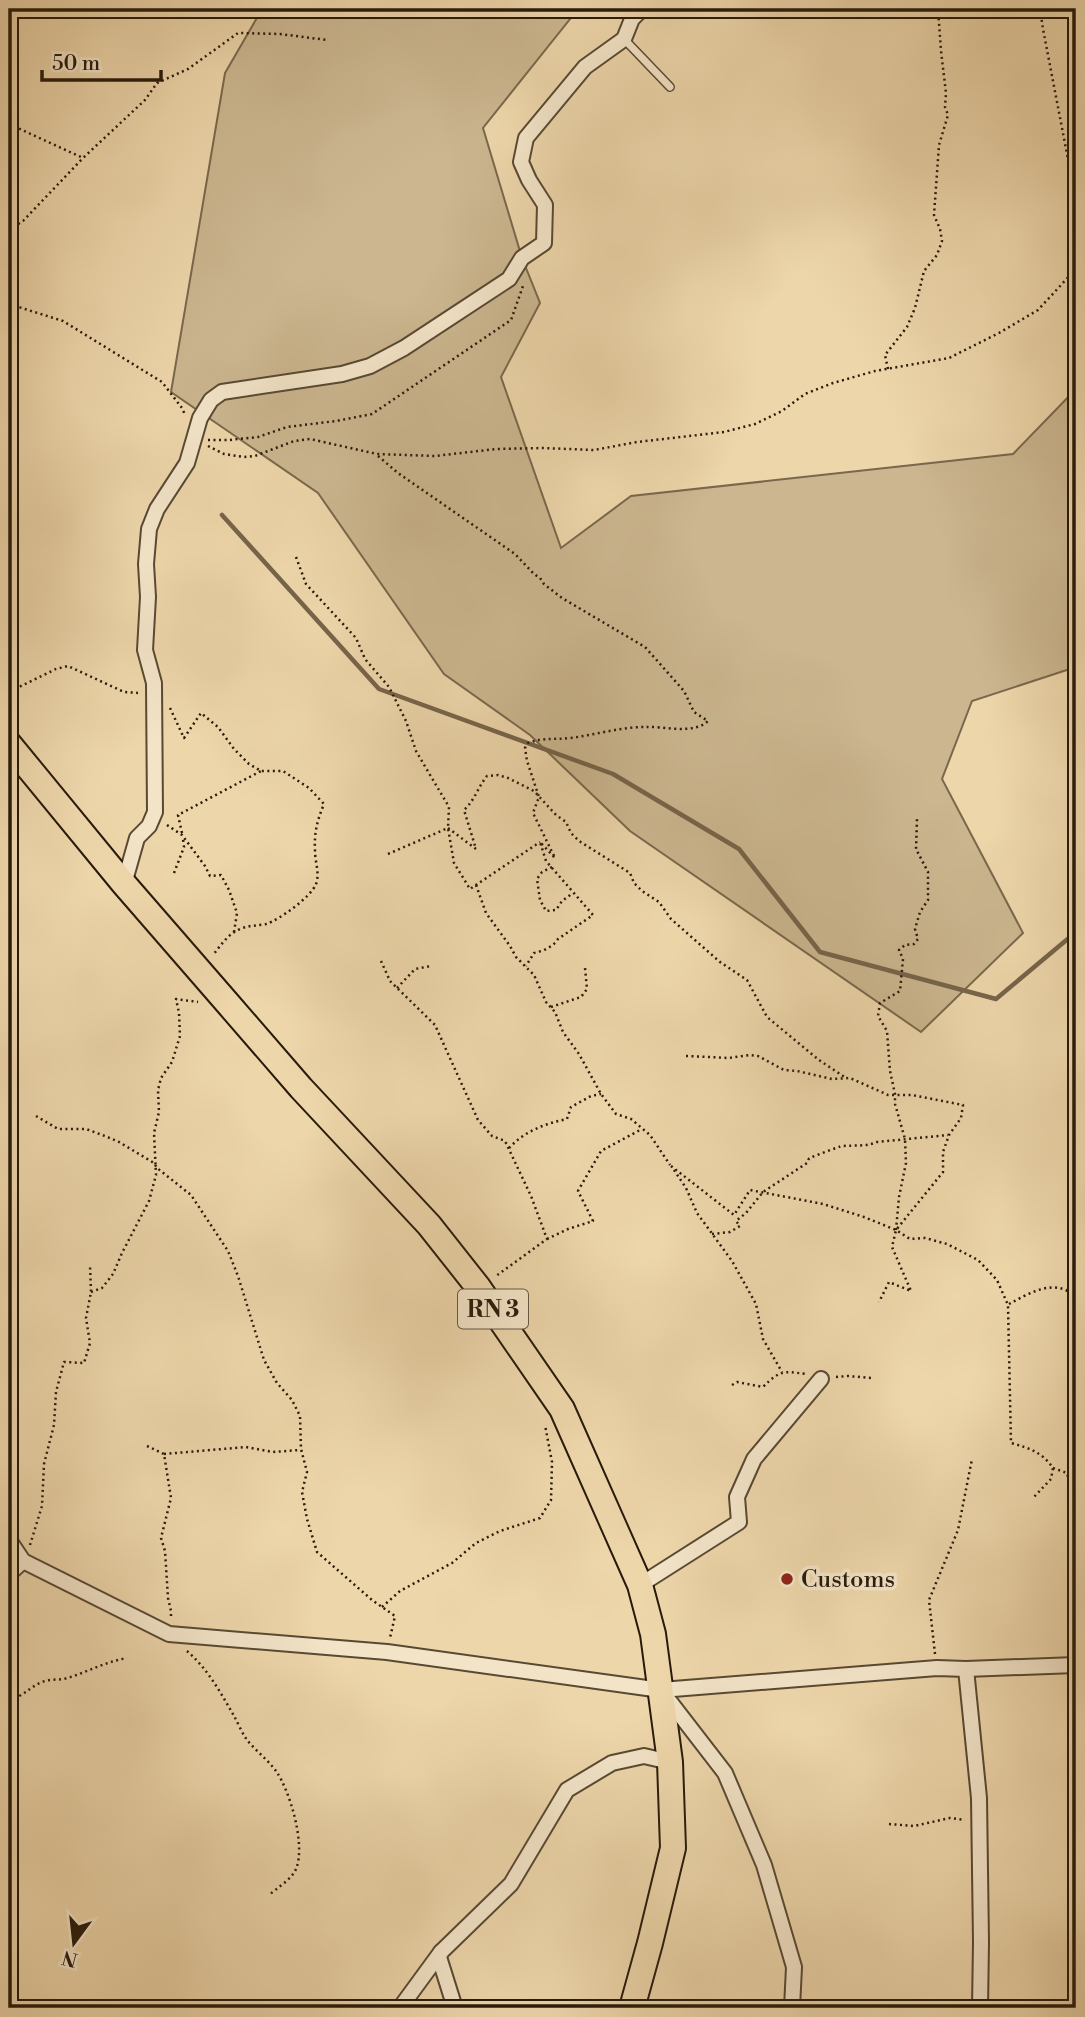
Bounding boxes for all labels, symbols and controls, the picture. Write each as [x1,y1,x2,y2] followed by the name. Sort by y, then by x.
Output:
[42,38,161,82] scale bar
[52,51,100,77] text: 50 m
[458,1290,528,1328] road number: RN 3
[801,1565,895,1595] place label: Customs
[779,1571,795,1587] marker: Customs
[38,1909,108,1979] north arrow
[59,1945,80,1972] text: N

